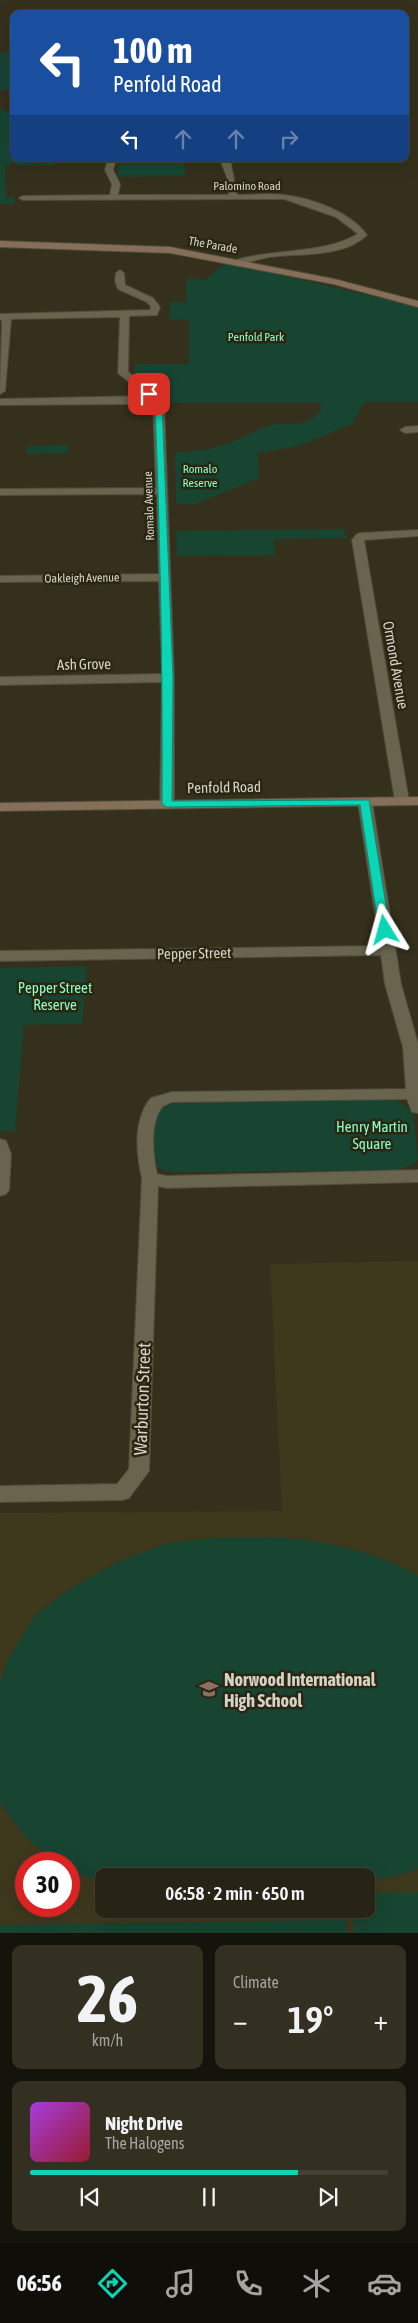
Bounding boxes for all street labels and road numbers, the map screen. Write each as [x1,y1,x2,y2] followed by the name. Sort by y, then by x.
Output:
[213,179,281,193] street label: Palomino Road
[188,234,238,256] street label: The Parade
[141,471,157,541] street label: Romalo Avenue
[44,570,120,586] street label: Oakleigh Avenue
[380,620,412,710] street label: Ormond Avenue
[57,655,111,673] street label: Ash Grove
[187,778,261,796] street label: Penfold Road
[157,944,231,962] street label: Pepper Street
[130,1342,154,1456] street label: Warburton Street

